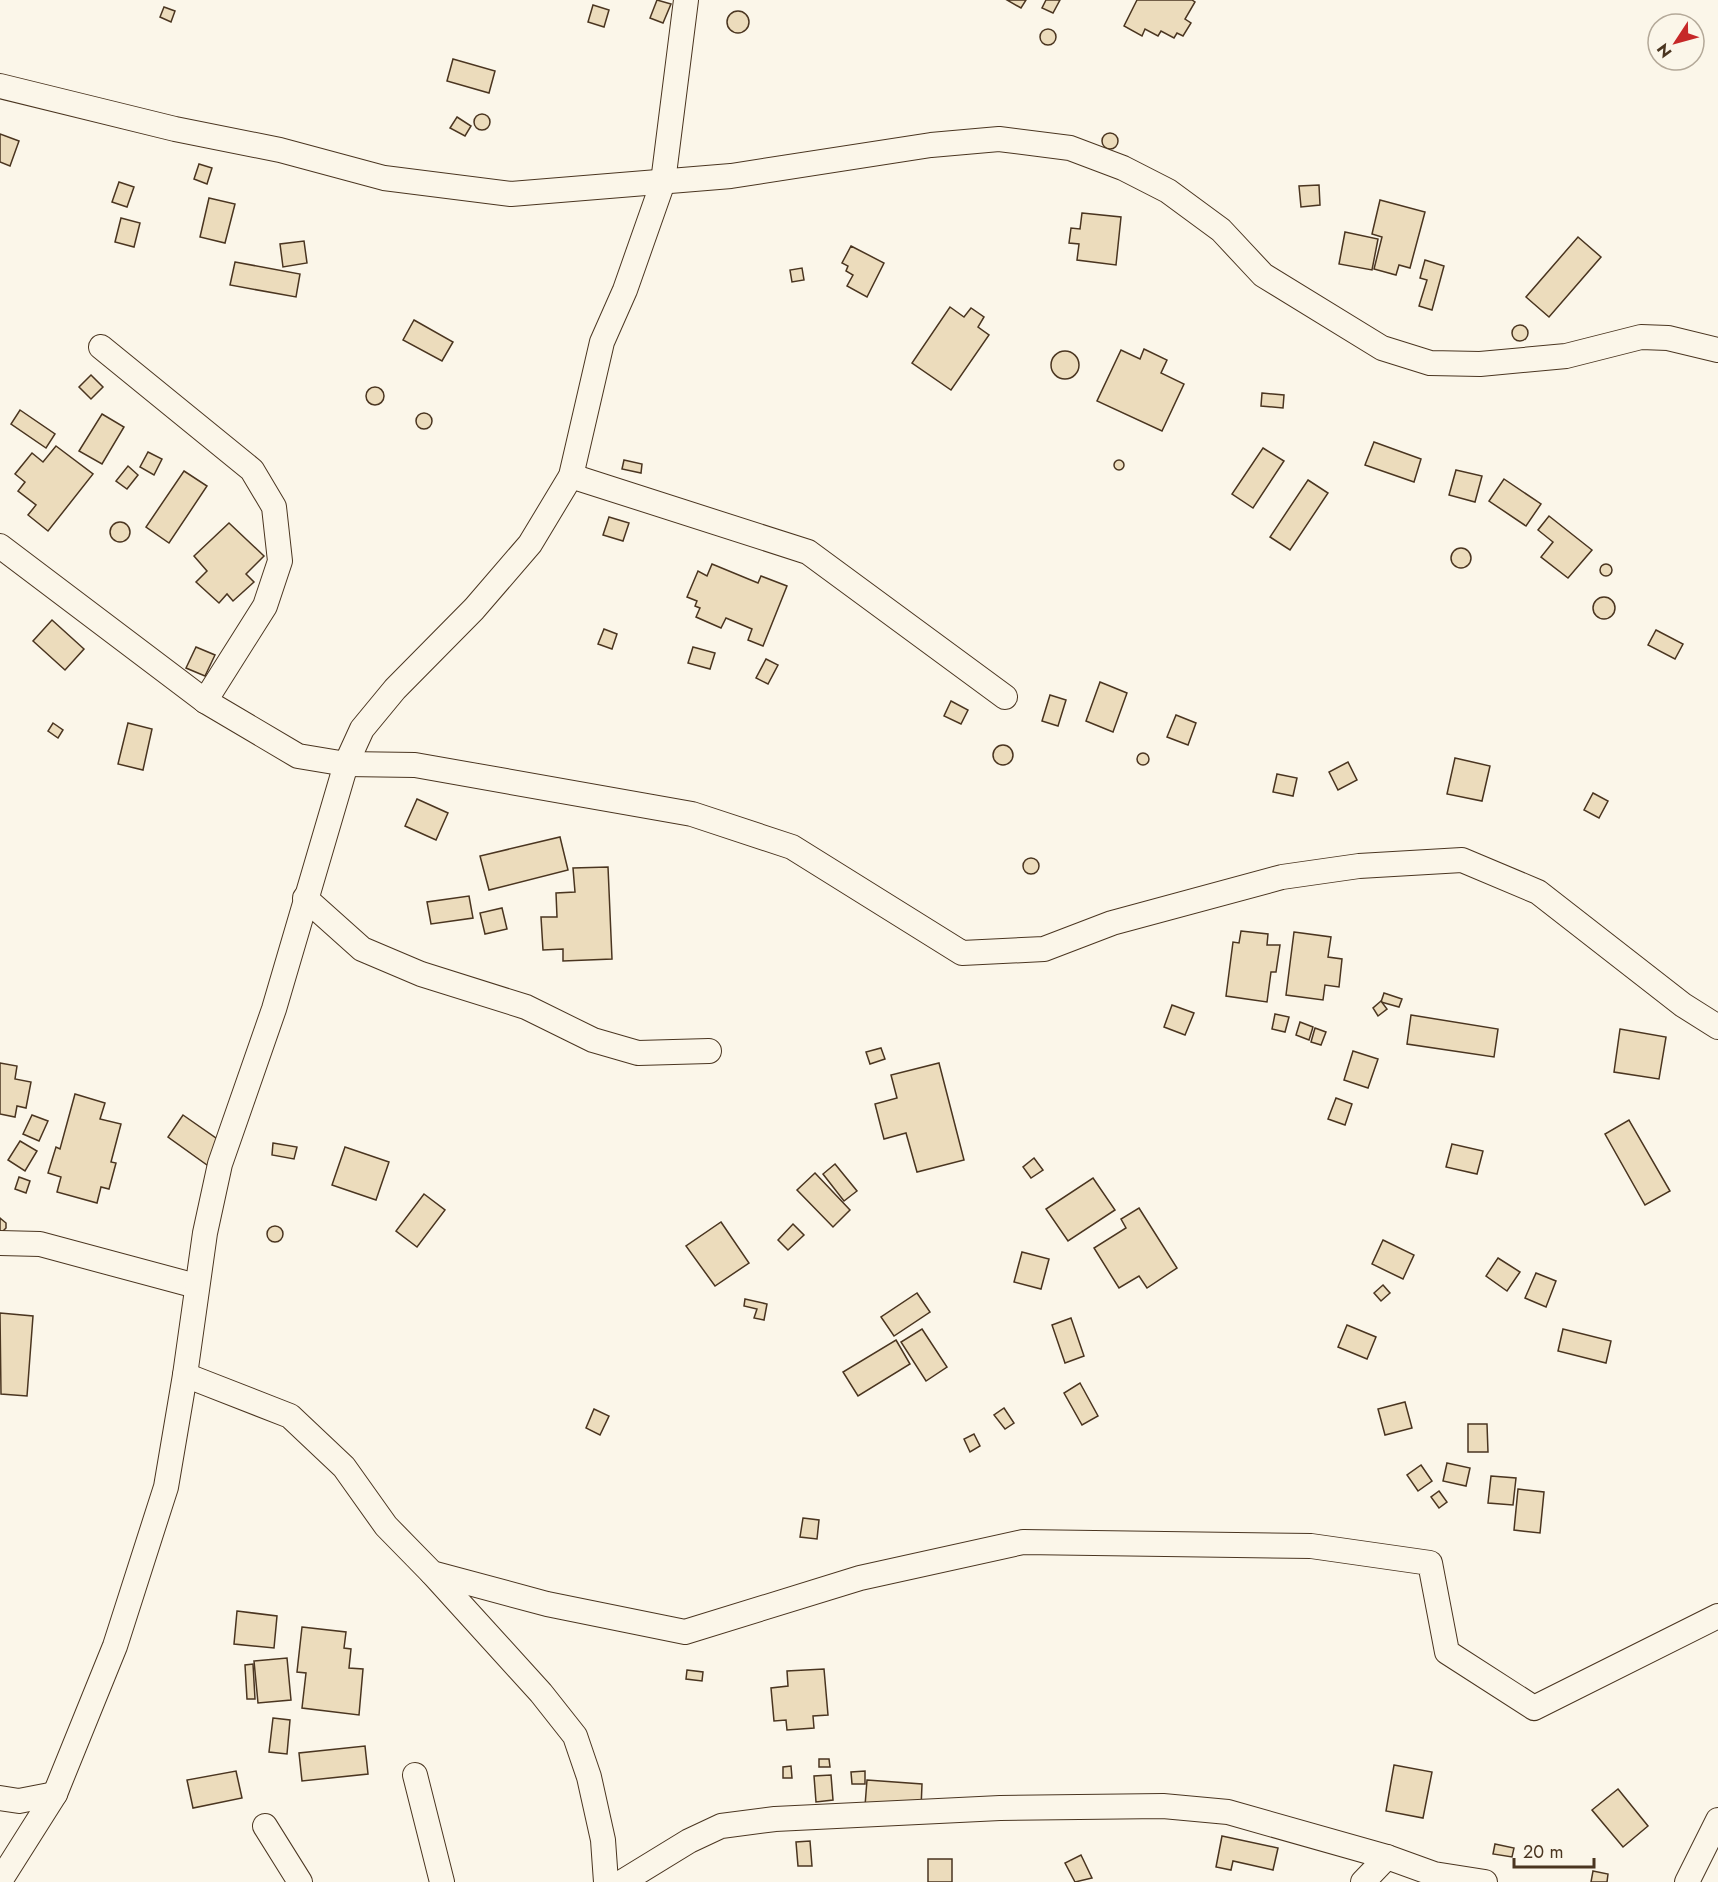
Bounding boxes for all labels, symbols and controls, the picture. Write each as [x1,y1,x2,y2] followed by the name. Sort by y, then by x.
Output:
[1646,12,1706,72] north arrow
[1651,39,1677,62] text: N
[1514,1831,1594,1869] scale bar
[1523,1839,1563,1865] text: 20 m

